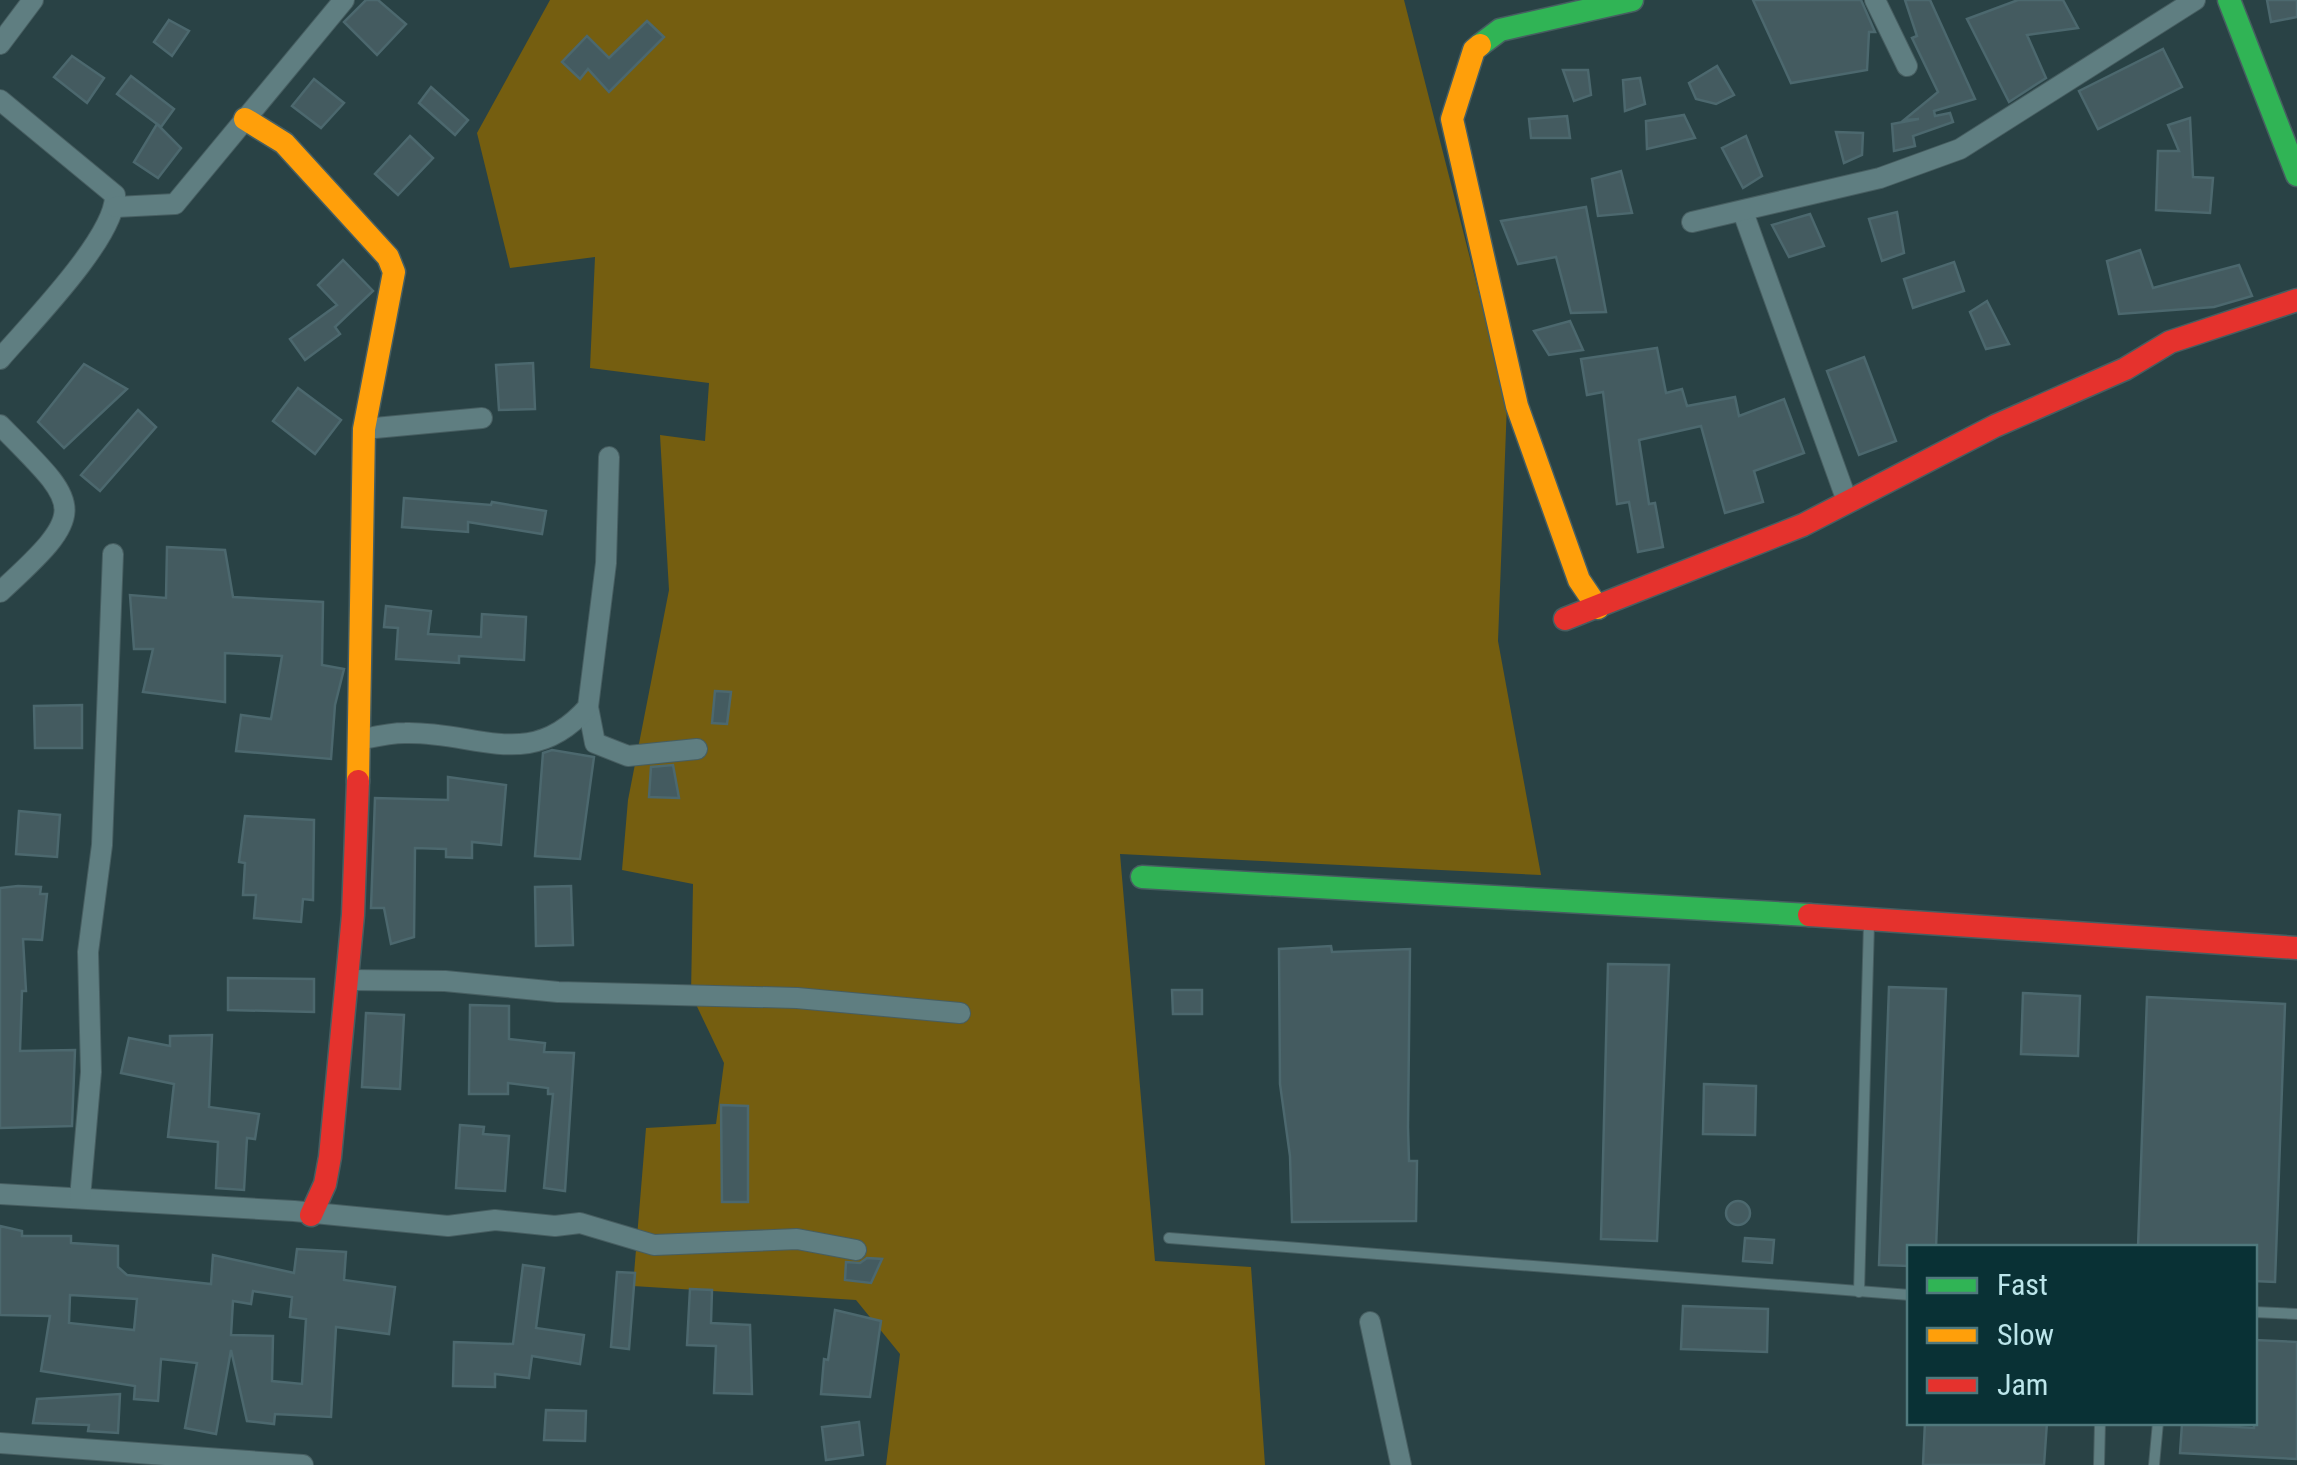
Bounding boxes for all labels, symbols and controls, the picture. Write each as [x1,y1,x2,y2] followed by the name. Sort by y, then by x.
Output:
[1907,1245,2257,1425] legend
[1997,1267,2048,1302] text: Fast
[1997,1317,2054,1352] text: Slow
[1997,1367,2048,1402] text: Jam

